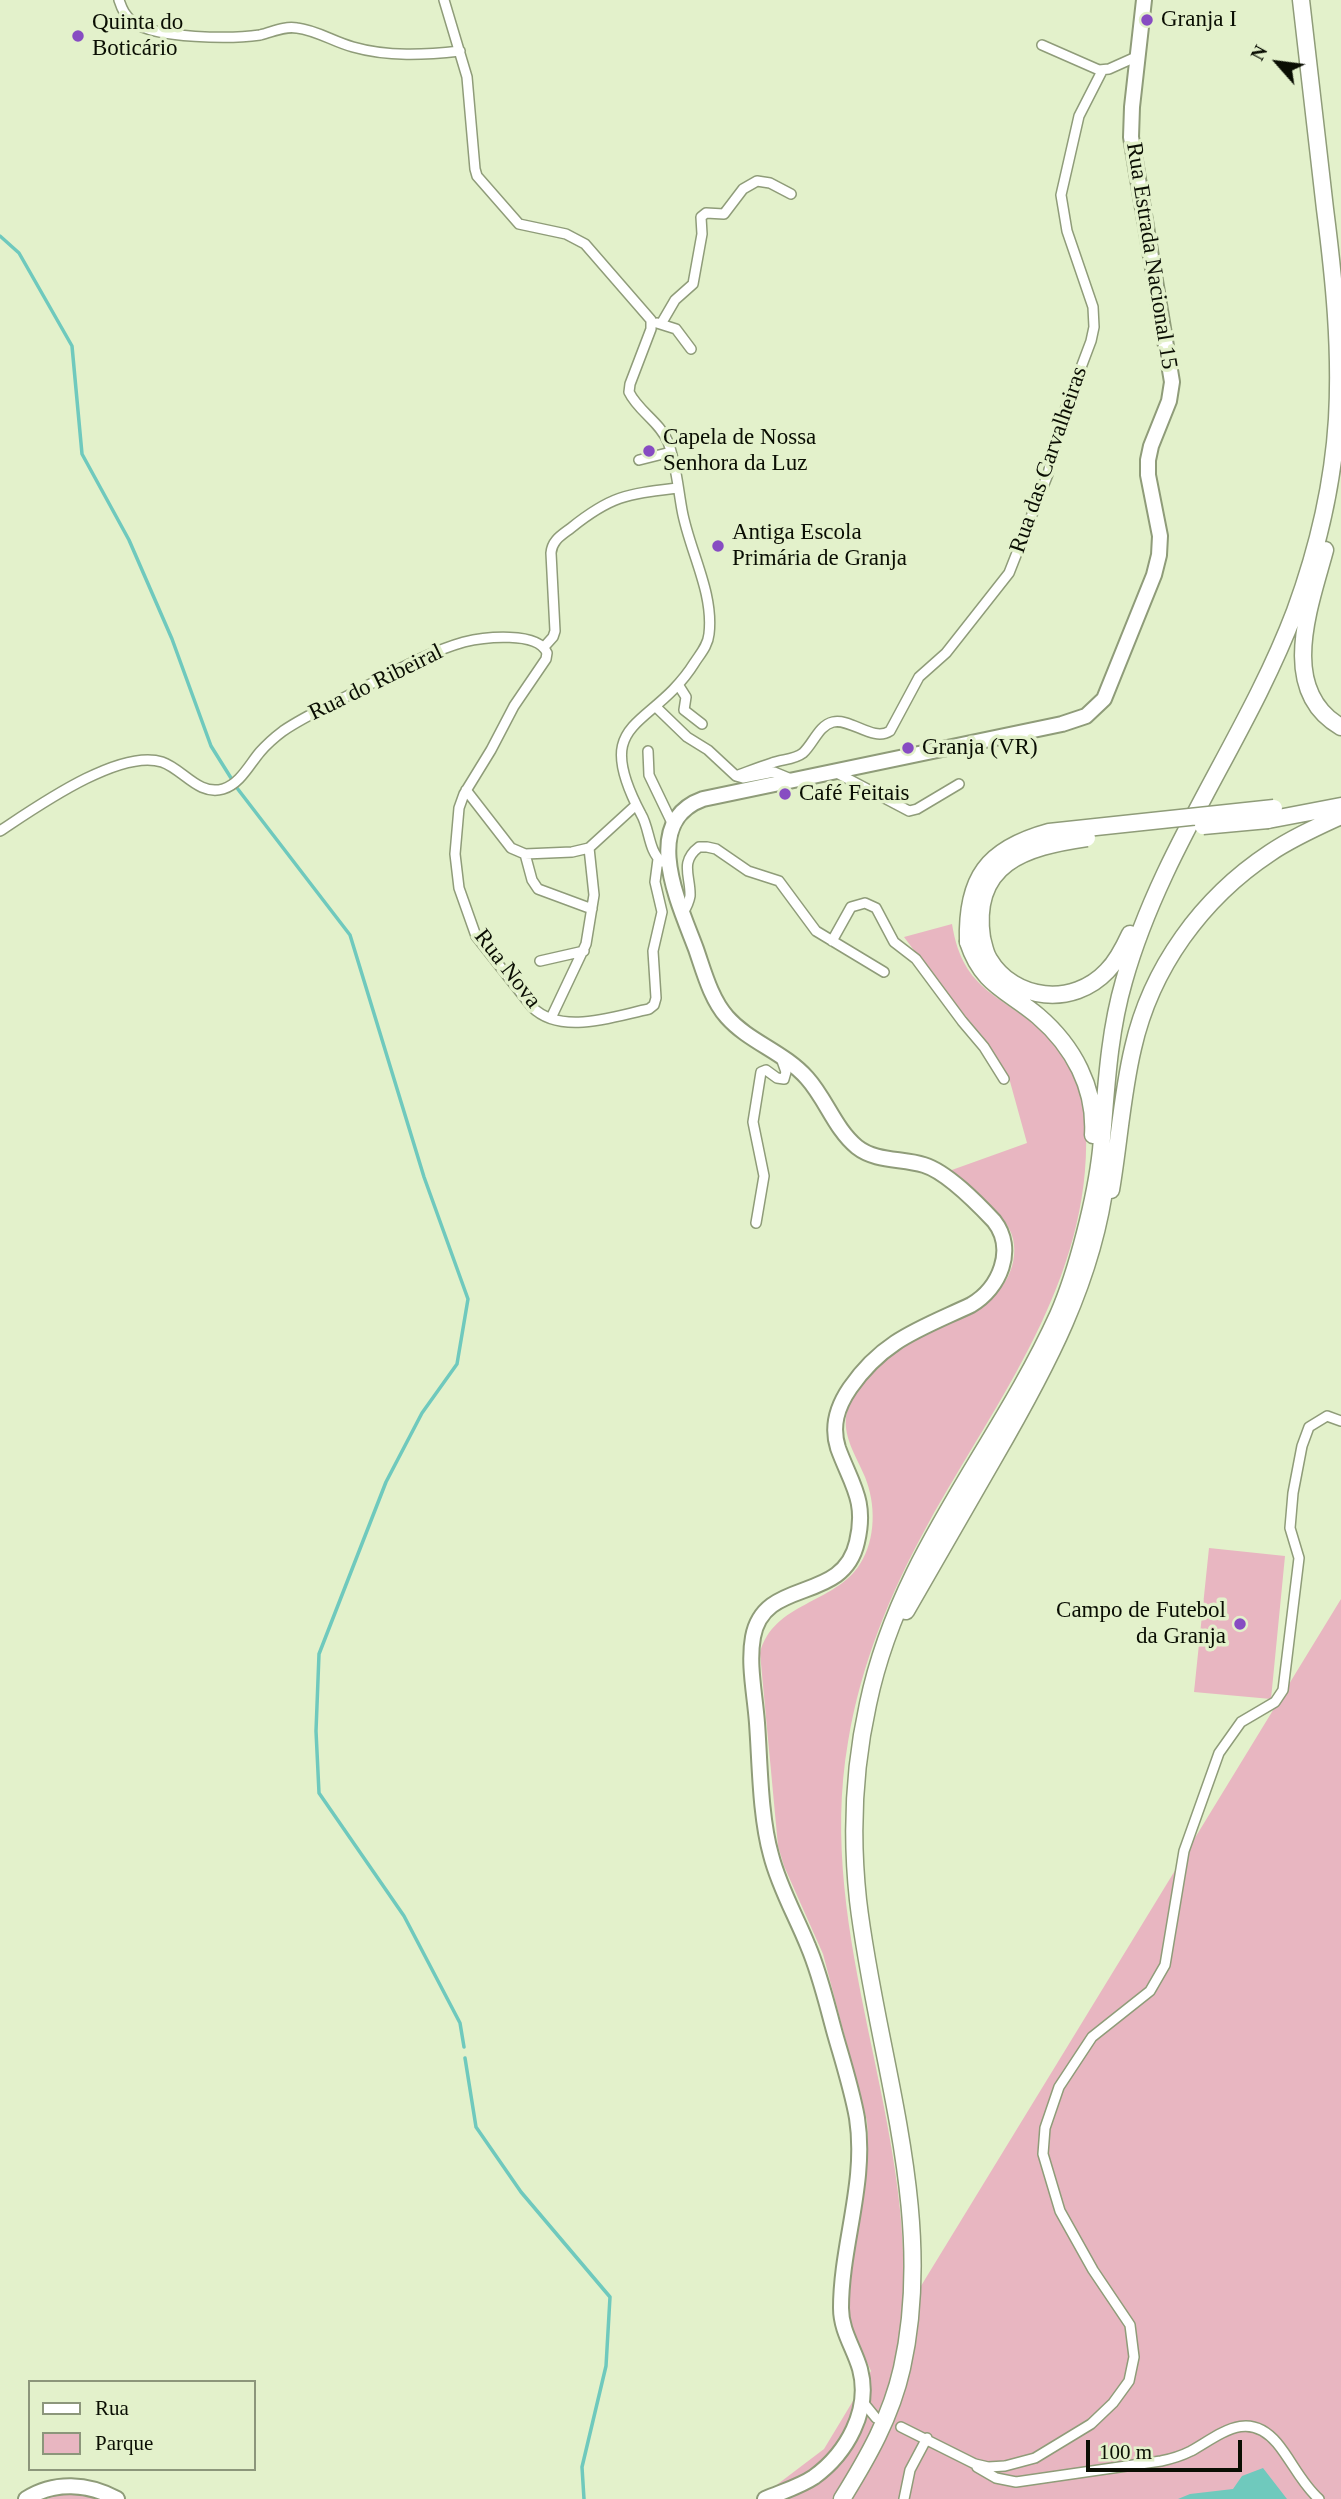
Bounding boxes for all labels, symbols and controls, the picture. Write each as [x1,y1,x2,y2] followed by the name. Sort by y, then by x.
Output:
[1161,6,1237,34] place label: Granja I
[92,9,183,63] place label: Quinta do Boticário
[1139,12,1155,28] marker: Granja I
[70,28,86,44] marker: Quinta do Boticário
[1243,28,1313,98] north arrow
[1247,42,1272,64] text: N
[1119,141,1183,371] street label: Rua Estrada Nacional 15
[1004,363,1094,557] street label: Rua das Carvalheiras
[663,424,816,478] place label: Capela de Nossa Senhora da Luz
[641,443,657,459] marker: Capela de Nossa Senhora da Luz
[732,519,907,573] place label: Antiga Escola Primária de Granja
[710,538,726,554] marker: Antiga Escola Primária de Granja
[305,639,447,727] street label: Rua do Ribeiral
[922,734,1038,762] place label: Granja (VR)
[900,740,916,756] marker: Granja (VR)
[799,780,909,808] place label: Café Feitais
[777,786,793,802] marker: Café Feitais
[468,924,546,1014] street label: Rua Nova
[1056,1597,1226,1651] place label: Campo de Futebol da Granja
[1232,1616,1248,1632] marker: Campo de Futebol da Granja
[28,2380,256,2471] legend
[95,2396,129,2420] text: Rua
[1089,2426,1245,2470] scale bar
[95,2431,153,2455] text: Parque
[1099,2440,1152,2464] text: 100 m

